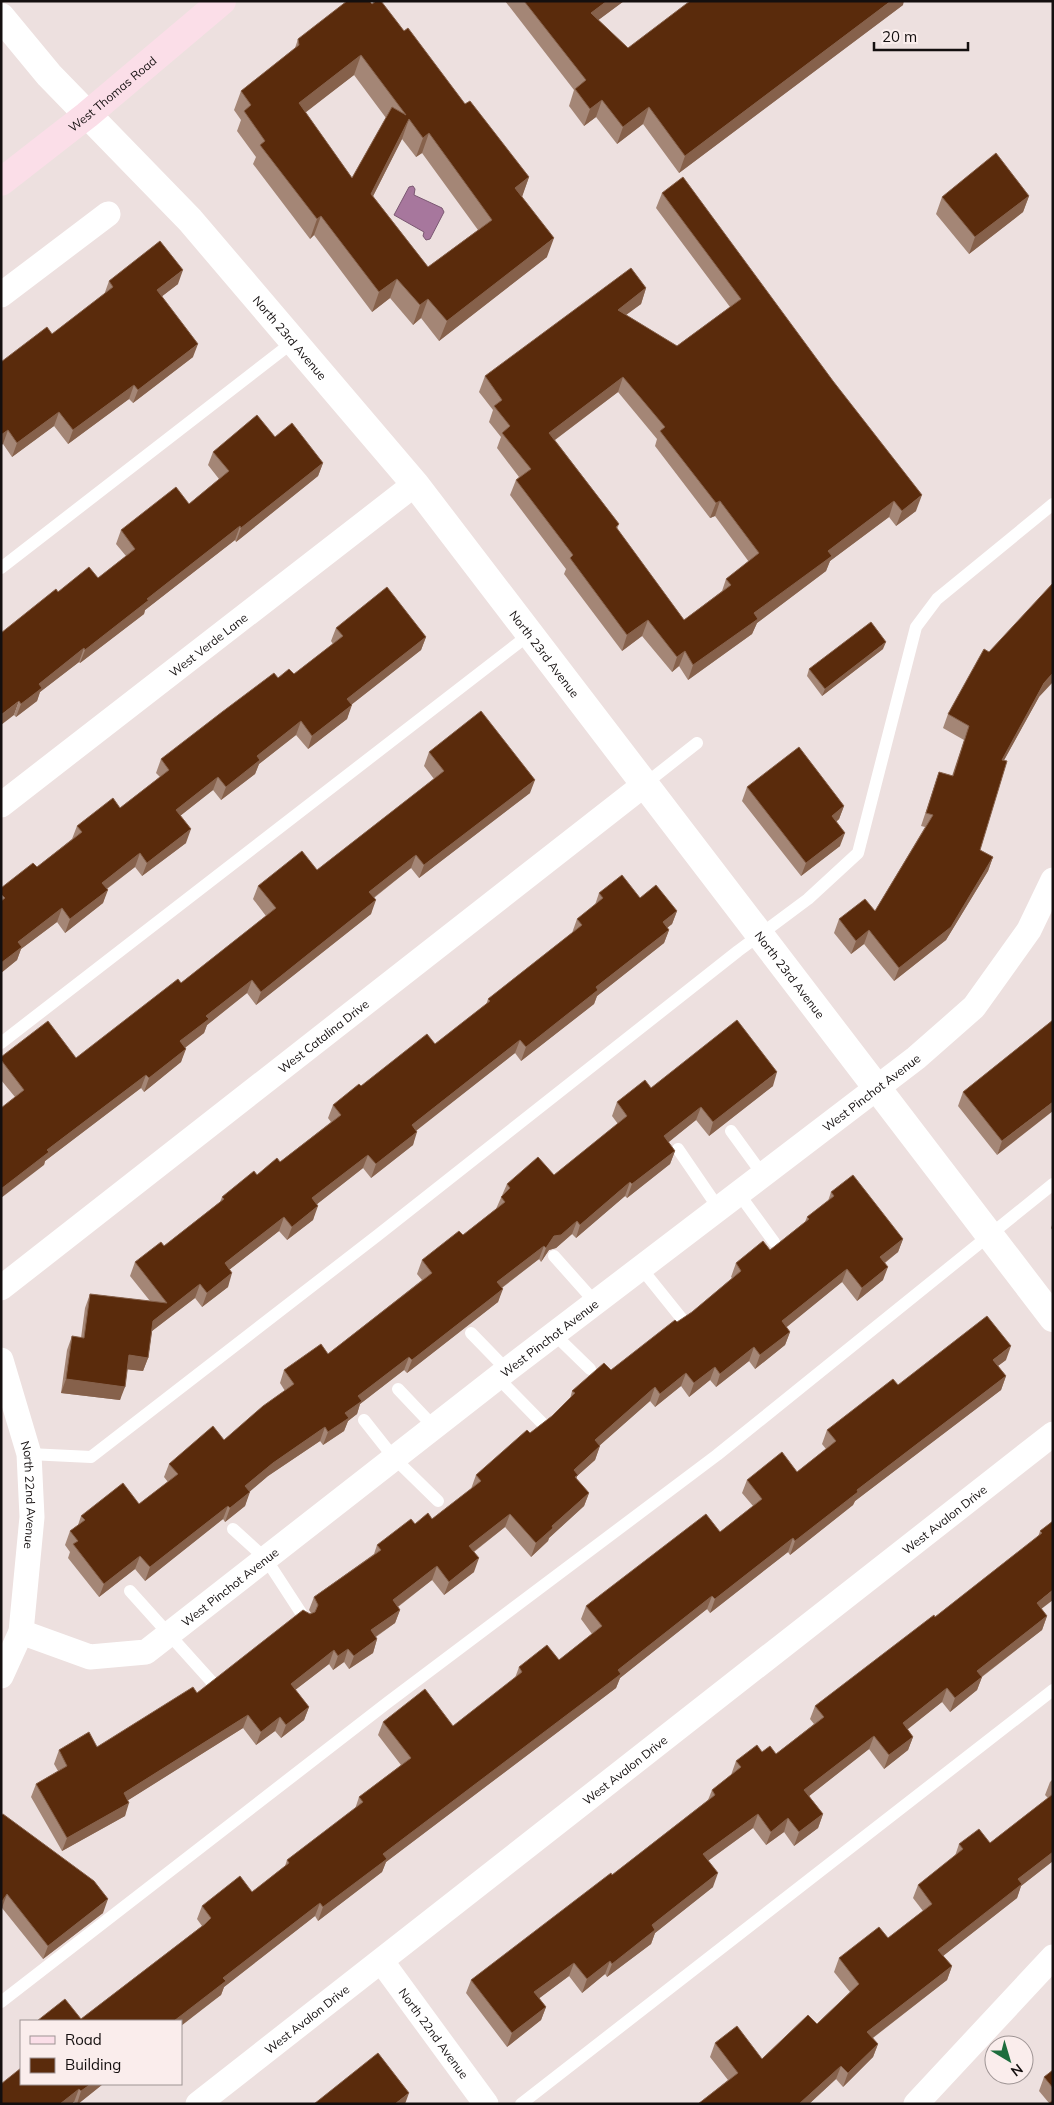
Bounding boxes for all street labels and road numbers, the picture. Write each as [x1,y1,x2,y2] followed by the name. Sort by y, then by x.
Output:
[65,53,159,134] street label: West Thomas Road
[250,292,330,383] street label: North 23rd Avenue
[507,607,583,700] street label: North 23rd Avenue
[166,609,250,680] street label: West Verde Lane
[752,928,828,1021] street label: North 23rd Avenue
[275,996,371,1076] street label: West Catalina Drive
[819,1050,923,1134] street label: West Pinchot Avenue
[497,1296,601,1380] street label: West Pinchot Avenue
[18,1439,40,1550] street label: North 22nd Avenue
[899,1481,989,1557] street label: West Avalon Drive
[178,1544,281,1629] street label: West Pinchot Avenue
[579,1732,670,1807] street label: West Avalon Drive
[261,1981,352,2057] street label: West Avalon Drive
[396,1985,472,2081] street label: North 22nd Avenue

